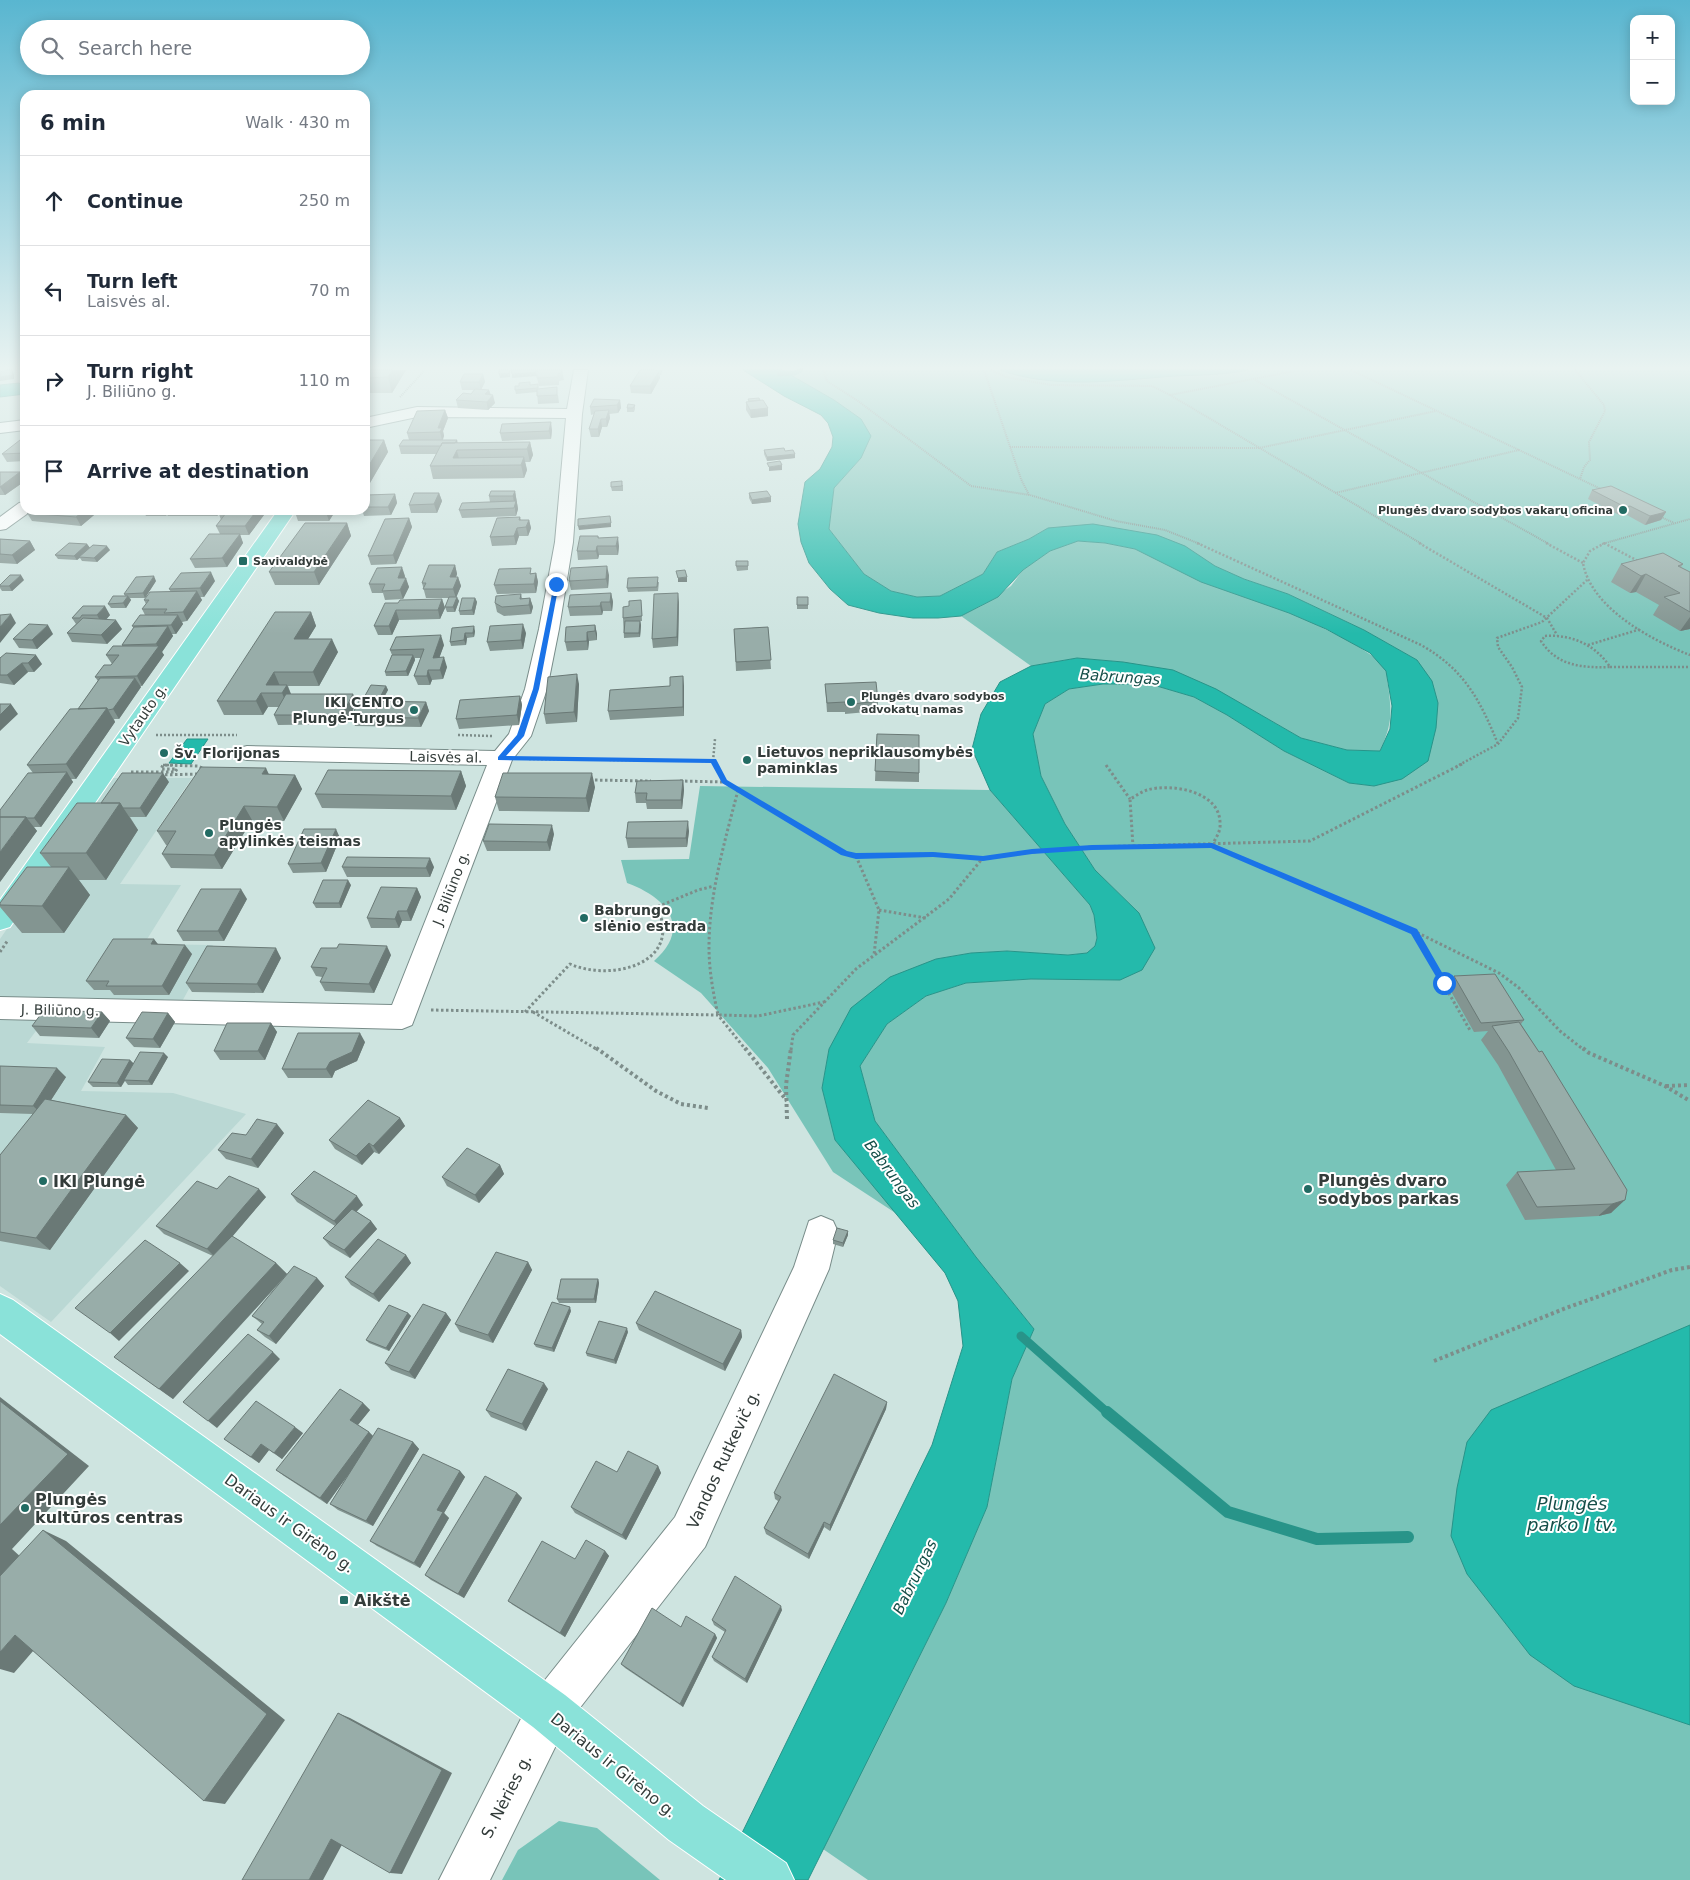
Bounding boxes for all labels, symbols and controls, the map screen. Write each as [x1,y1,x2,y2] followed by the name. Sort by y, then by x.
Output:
[1630,15,1675,105] map controls
[1630,15,1675,60] button: +
[20,20,370,75] search box
[38,34,66,62] icon: search
[78,37,192,59] text: Search here
[1630,60,1675,105] button: −
[40,111,106,135] text: 6 min
[245,113,350,132] text: Walk · 430 m
[40,187,68,215] icon: ahead
[87,190,183,212] text: Continue
[299,191,350,210] text: 250 m
[87,270,178,292] text: Turn left
[40,277,68,305] icon: left
[309,281,350,300] text: 70 m
[87,292,171,311] text: Laisvės al.
[87,360,193,382] text: Turn right
[40,367,68,395] icon: right
[299,371,350,390] text: 110 m
[87,382,177,401] text: J. Biliūno g.
[40,457,68,485] icon: arrive
[87,460,309,482] text: Arrive at destination
[1378,504,1613,517] place label: Plungės dvaro sodybos vakarų oficina
[1617,504,1629,516] marker: Plungės dvaro sodybos vakarų oficina
[237,555,249,567] marker: Savivaldybė
[253,555,328,568] place label: Savivaldybė
[545,573,568,596] route end
[1079,665,1161,689] water label: Babrungas
[116,681,170,749] street label: Vytauto g.
[861,690,1005,716] place label: Plungės dvaro sodybos advokatų namas
[293,694,404,726] place label: IKI CENTO Plungė-Turgus
[845,696,857,708] marker: Plungės dvaro sodybos advokatų namas
[408,704,420,716] marker: IKI CENTO Plungė-Turgus
[174,744,280,761] place label: Šv. Florijonas
[757,744,973,776] place label: Lietuvos nepriklausomybės paminklas
[158,747,170,759] marker: Šv. Florijonas
[409,748,483,766] street label: Laisvės al.
[741,754,753,766] marker: Lietuvos nepriklausomybės paminklas
[219,817,361,849] place label: Plungės apylinkės teismas
[203,827,215,839] marker: Plungės apylinkės teismas
[429,849,473,928] street label: J. Biliūno g.
[594,902,706,934] place label: Babrungo slėnio estrada
[578,912,590,924] marker: Babrungo slėnio estrada
[1433,972,1456,995] route start
[20,1001,99,1019] street label: J. Biliūno g.
[861,1136,924,1212] water label: Babrungas
[1318,1171,1459,1208] place label: Plungės dvaro sodybos parkas
[53,1172,145,1191] place label: IKI Plungė
[37,1175,49,1187] marker: IKI Plungė
[1302,1183,1314,1195] marker: Plungės dvaro sodybos parkas
[683,1387,764,1532] street label: Vandos Rutkevič g.
[221,1470,358,1577] street label: Dariaus ir Girėno g.
[35,1490,183,1527] place label: Plungės kultūros centras
[1526,1493,1617,1535] water label: Plungės parko I tv.
[19,1502,31,1514] marker: Plungės kultūros centras
[889,1537,941,1617] water label: Babrungas
[354,1591,411,1610] place label: Aikštė
[338,1594,350,1606] marker: Aikštė
[547,1709,680,1822] street label: Dariaus ir Girėno g.
[477,1751,536,1841] street label: S. Nėries g.

